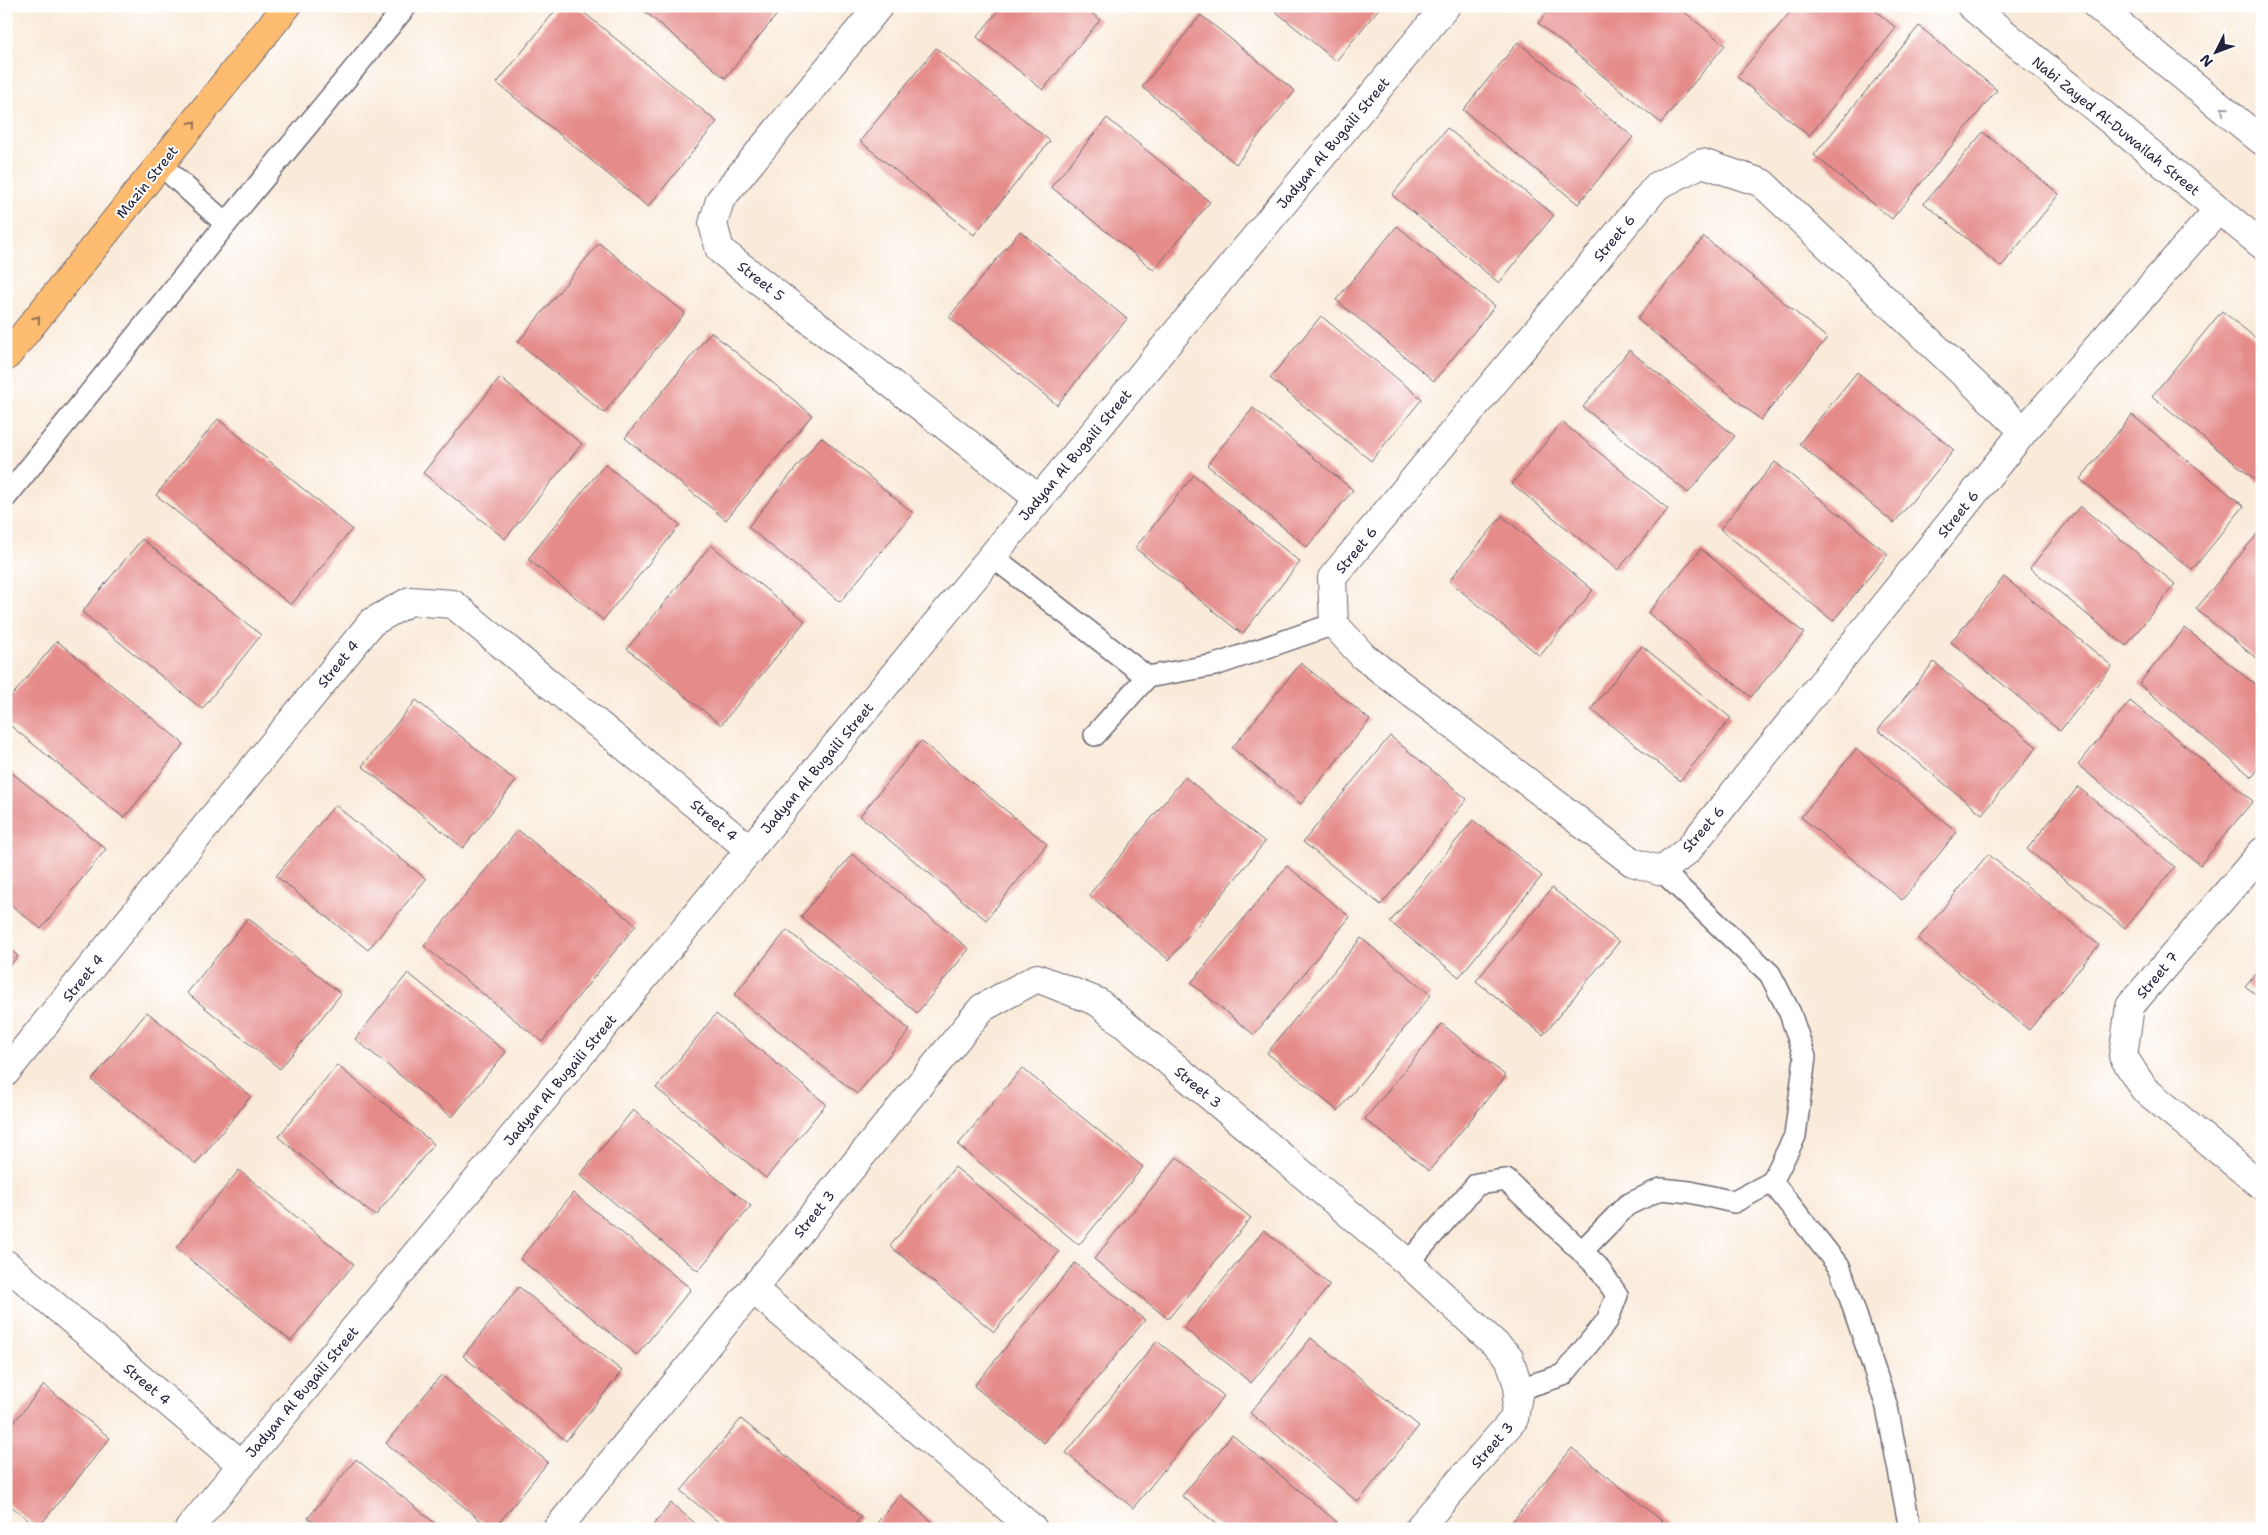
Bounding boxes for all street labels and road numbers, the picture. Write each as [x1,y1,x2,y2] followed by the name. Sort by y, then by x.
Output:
[2028,53,2204,199] street label: Nabi Zayed Al-Duwailah Street
[1273,74,1393,212] street label: Jadyan Al Bugaili Street
[112,142,182,222] street label: Mazin Street
[1589,211,1639,265] street label: Street 6
[734,257,788,305] street label: Street 5
[1015,386,1135,524] street label: Jadyan Al Bugaili Street
[1933,487,1983,541] street label: Street 6
[1331,523,1381,577] street label: Street 6
[313,637,363,691] street label: Street 4
[757,699,877,837] street label: Jadyan Al Bugaili Street
[687,795,741,845] street label: Street 4
[1678,802,1728,856] street label: Street 6
[2132,948,2182,1002] street label: Street 7
[58,951,108,1005] street label: Street 4
[500,1011,620,1149] street label: Jadyan Al Bugaili Street
[1171,1062,1225,1112] street label: Street 3
[789,1187,839,1241] street label: Street 3
[242,1323,362,1461] street label: Jadyan Al Bugaili Street
[120,1359,174,1409] street label: Street 4
[1467,1418,1517,1472] street label: Street 3

